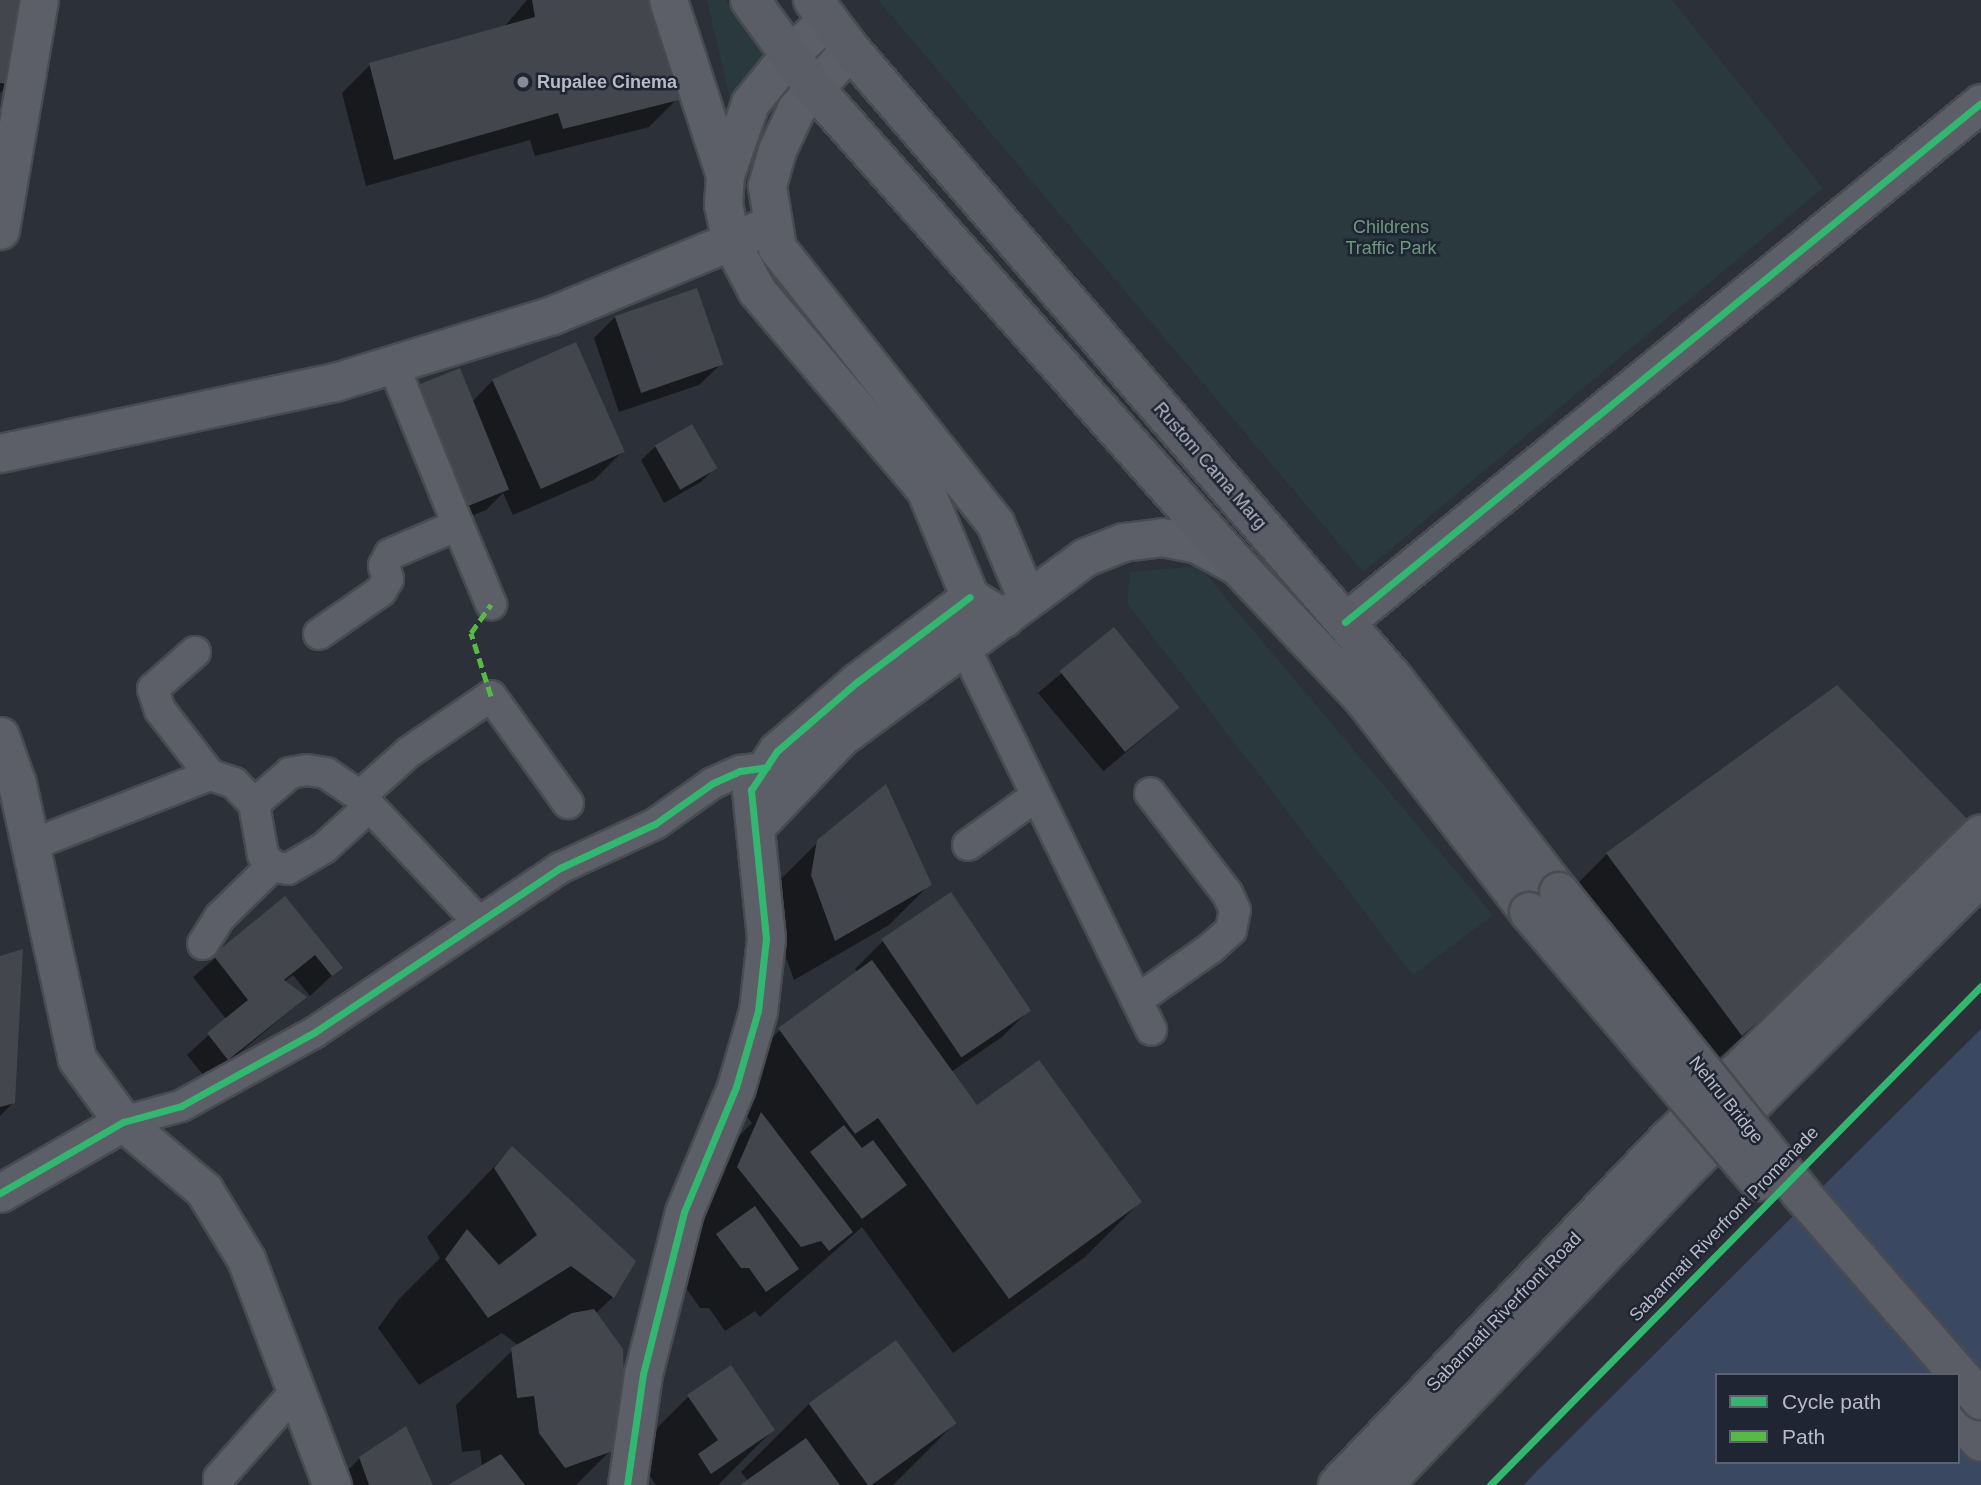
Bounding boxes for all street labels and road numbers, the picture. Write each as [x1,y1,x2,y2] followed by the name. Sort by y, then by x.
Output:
[1149,398,1271,534] street label: Rustom Cama Marg
[1684,1052,1768,1148] street label: Nehru Bridge
[1625,1122,1823,1326] street label: Sabarmati Riverfront Promenade
[1422,1228,1586,1396] street label: Sabarmati Riverfront Road

